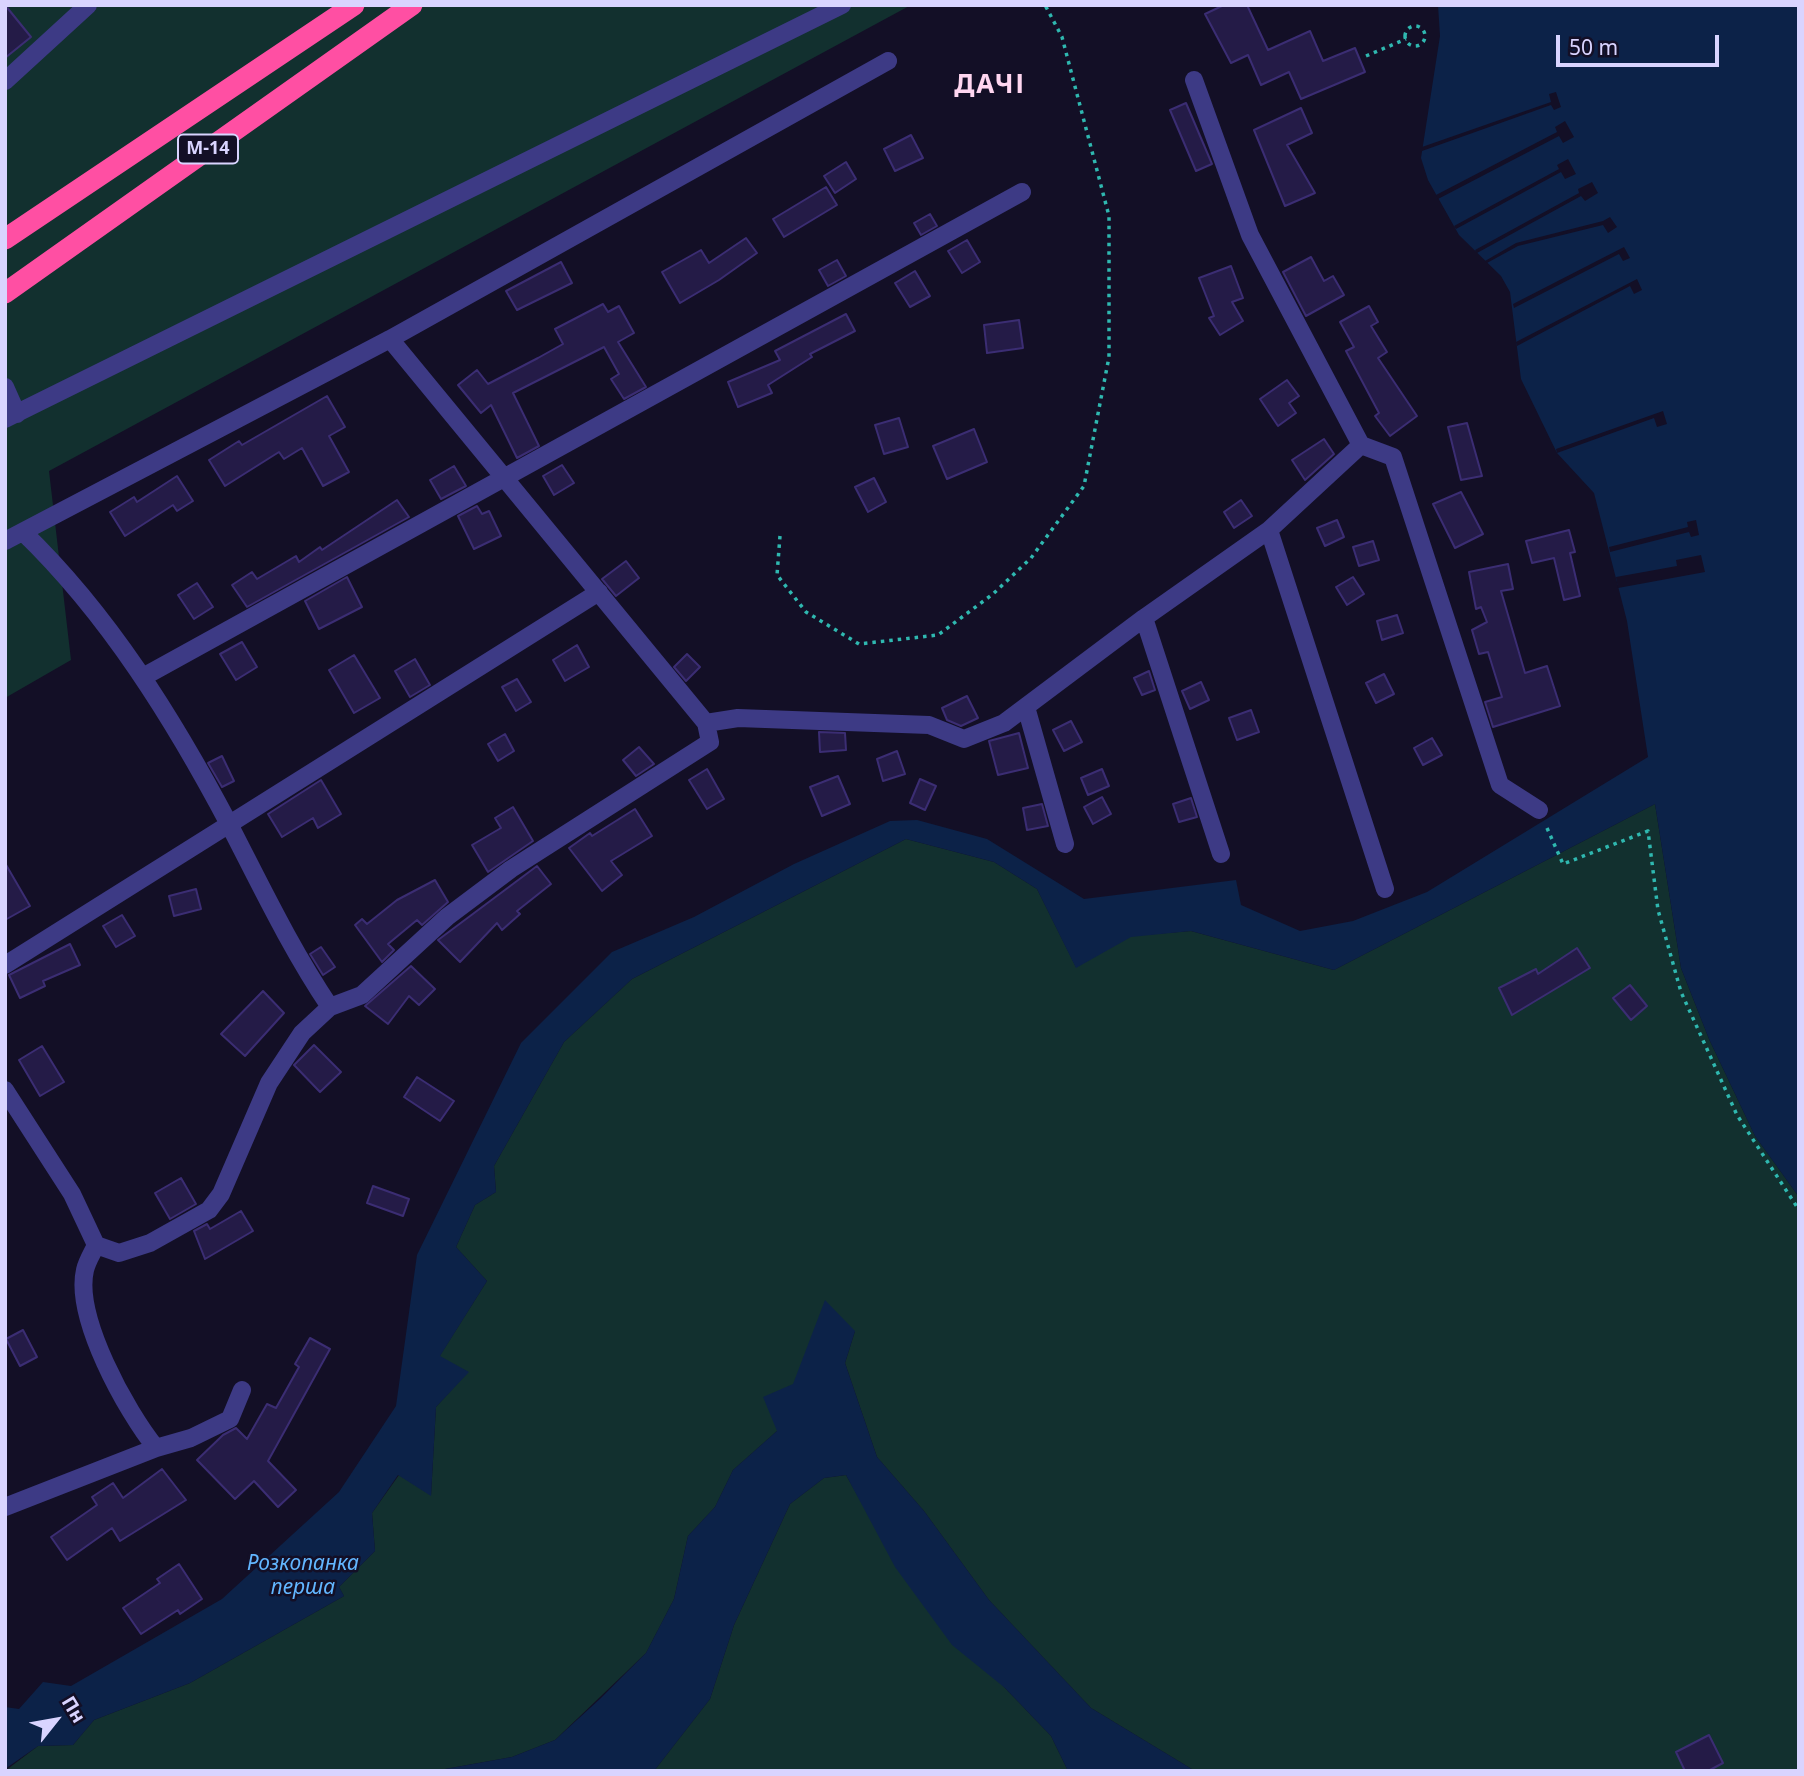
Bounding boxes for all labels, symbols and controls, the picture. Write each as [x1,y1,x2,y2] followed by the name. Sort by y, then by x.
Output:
[1559,21,1722,65] scale bar
[1569,33,1618,61] text: 50 m
[955,70,1025,102] district label: ДАЧІ
[178,134,238,164] road number: М-14
[247,1551,359,1601] water label: Розкопанка перша
[21,1685,91,1755] north arrow
[56,1691,92,1727] text: Пн

